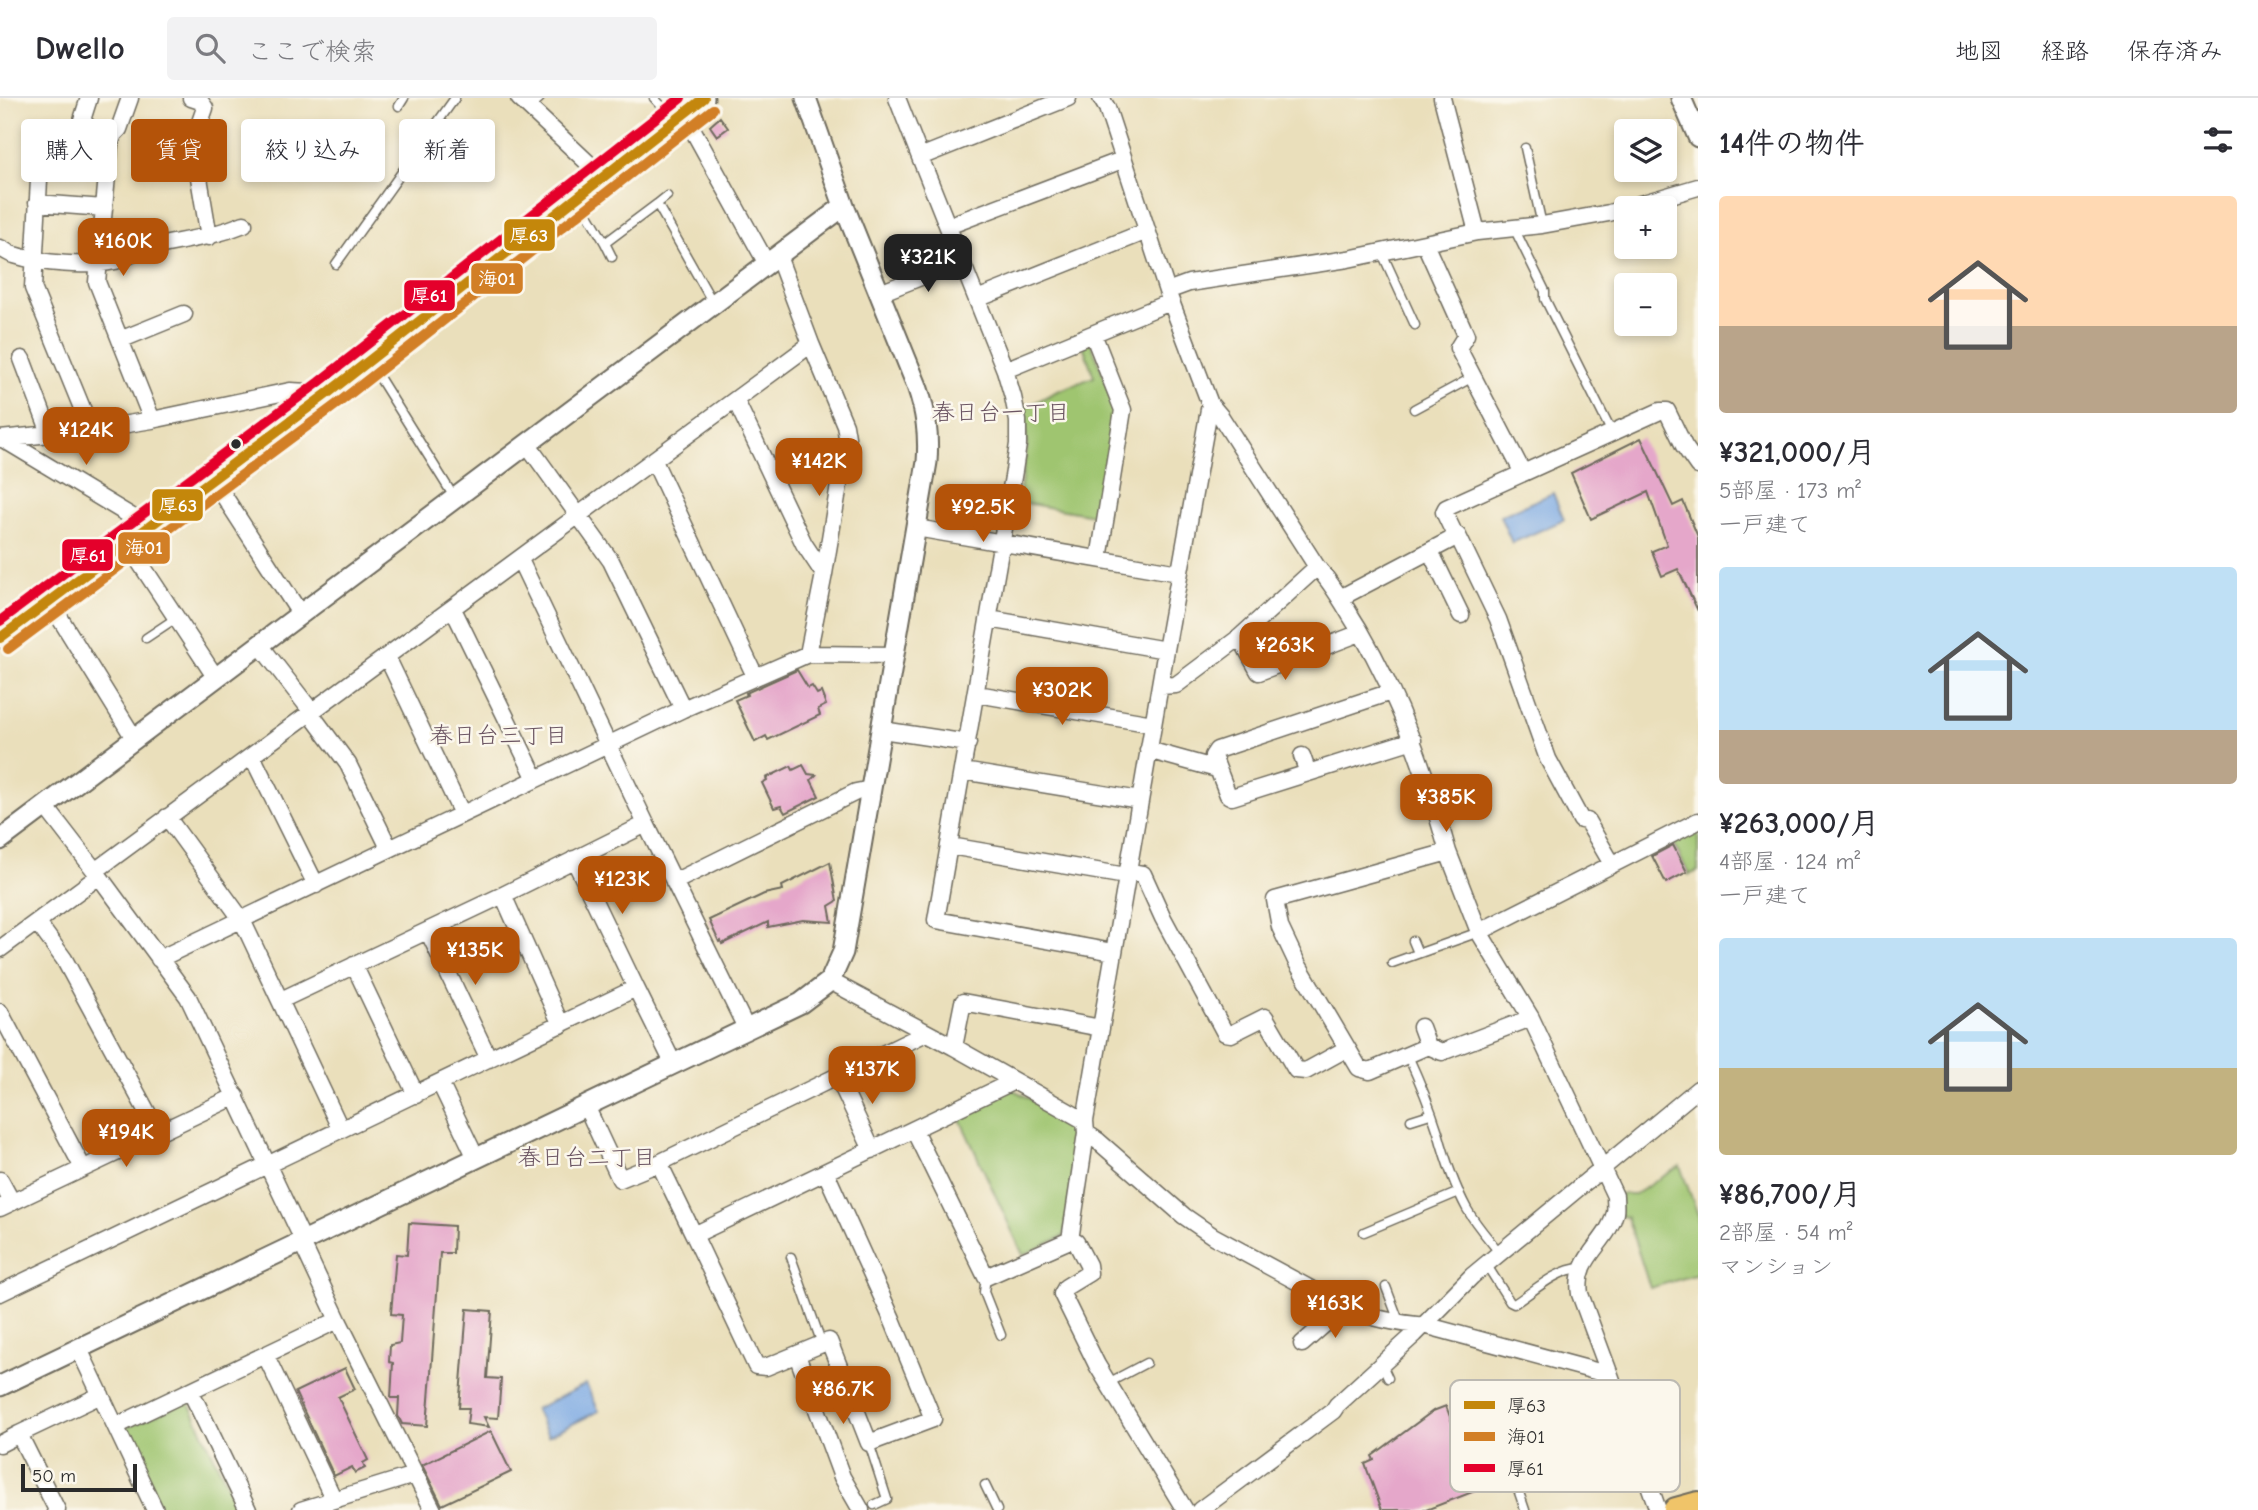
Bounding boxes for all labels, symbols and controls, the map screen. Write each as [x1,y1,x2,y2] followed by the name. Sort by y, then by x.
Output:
[167,17,657,80] search box
[35,29,125,67] text: Dwello
[191,29,229,67] icon: search
[247,37,377,67] text: ここで検索
[1955,37,2003,65] text: 地図
[2041,37,2089,65] text: 経路
[2127,37,2223,65] text: 保存済み
[21,119,117,182] chip: 購入
[131,119,227,182] chip: 賃貸
[241,119,385,182] chip: 絞り込み
[399,119,495,182] chip: 新着
[1614,119,1677,336] map controls
[1614,119,1677,182] button: layers
[2199,121,2237,159] icon: filters
[1719,126,1865,161] text: 14件の物件
[1614,196,1677,259] button: +
[74,218,172,278] pin: ¥160K
[503,218,556,252] line badge: 厚63
[510,225,548,247] text: 厚63
[94,227,152,254] text: ¥160K
[879,234,977,294] pin: ¥321K
[1915,242,2041,368] icon: home
[900,243,956,270] text: ¥321K
[470,262,524,295] line badge: 海01
[478,268,516,290] text: 海01
[1614,273,1677,336] button: −
[403,279,456,312] line badge: 厚61
[411,285,447,307] text: 厚61
[932,399,1070,426] district label: 春日台一丁目
[37,408,135,467] pin: ¥124K
[59,416,113,443] text: ¥124K
[1719,435,1876,470] text: ¥321,000/月
[229,437,243,451] unlabelled marker
[770,438,868,498] pin: ¥142K
[791,447,847,474] text: ¥142K
[1719,477,1861,504] text: 5部屋 · 173 m²
[926,484,1040,544] pin: ¥92.5K
[151,488,204,522] line badge: 厚63
[951,493,1015,520] text: ¥92.5K
[159,495,197,517] text: 厚63
[1719,511,1811,538] text: 一戸建て
[117,531,171,565] line badge: 海01
[125,537,163,559] text: 海01
[61,538,114,572] line badge: 厚61
[70,545,106,567] text: 厚61
[1915,613,2041,739] icon: home
[1236,622,1334,682] pin: ¥263K
[1255,631,1315,658] text: ¥263K
[1013,668,1111,727] pin: ¥302K
[1032,676,1092,703] text: ¥302K
[430,722,568,749] district label: 春日台三丁目
[1397,774,1495,834] pin: ¥385K
[1416,783,1476,810] text: ¥385K
[1719,806,1880,841] text: ¥263,000/月
[1719,848,1860,875] text: 4部屋 · 124 m²
[573,856,671,916] pin: ¥123K
[594,865,650,892] text: ¥123K
[1719,882,1811,909] text: 一戸建て
[426,928,524,987] pin: ¥135K
[447,936,503,963] text: ¥135K
[1915,984,2041,1110] icon: home
[823,1046,921,1106] pin: ¥137K
[845,1055,900,1082] text: ¥137K
[77,1110,175,1169] pin: ¥194K
[98,1118,154,1145] text: ¥194K
[518,1144,656,1171] district label: 春日台二丁目
[1719,1177,1862,1212] text: ¥86,700/月
[1719,1219,1852,1246] text: 2部屋 · 54 m²
[1719,1253,1833,1280] text: マンション
[1286,1280,1384,1340] pin: ¥163K
[1307,1289,1363,1316] text: ¥163K
[786,1366,900,1426] pin: ¥86.7K
[812,1375,874,1402] text: ¥86.7K
[1450,1380,1680,1492] legend
[1507,1395,1546,1417] text: 厚63
[1507,1426,1545,1448] text: 海01
[1507,1458,1544,1480] text: 厚61
[21,1461,136,1493] scale bar
[32,1465,76,1487] text: 50 m

